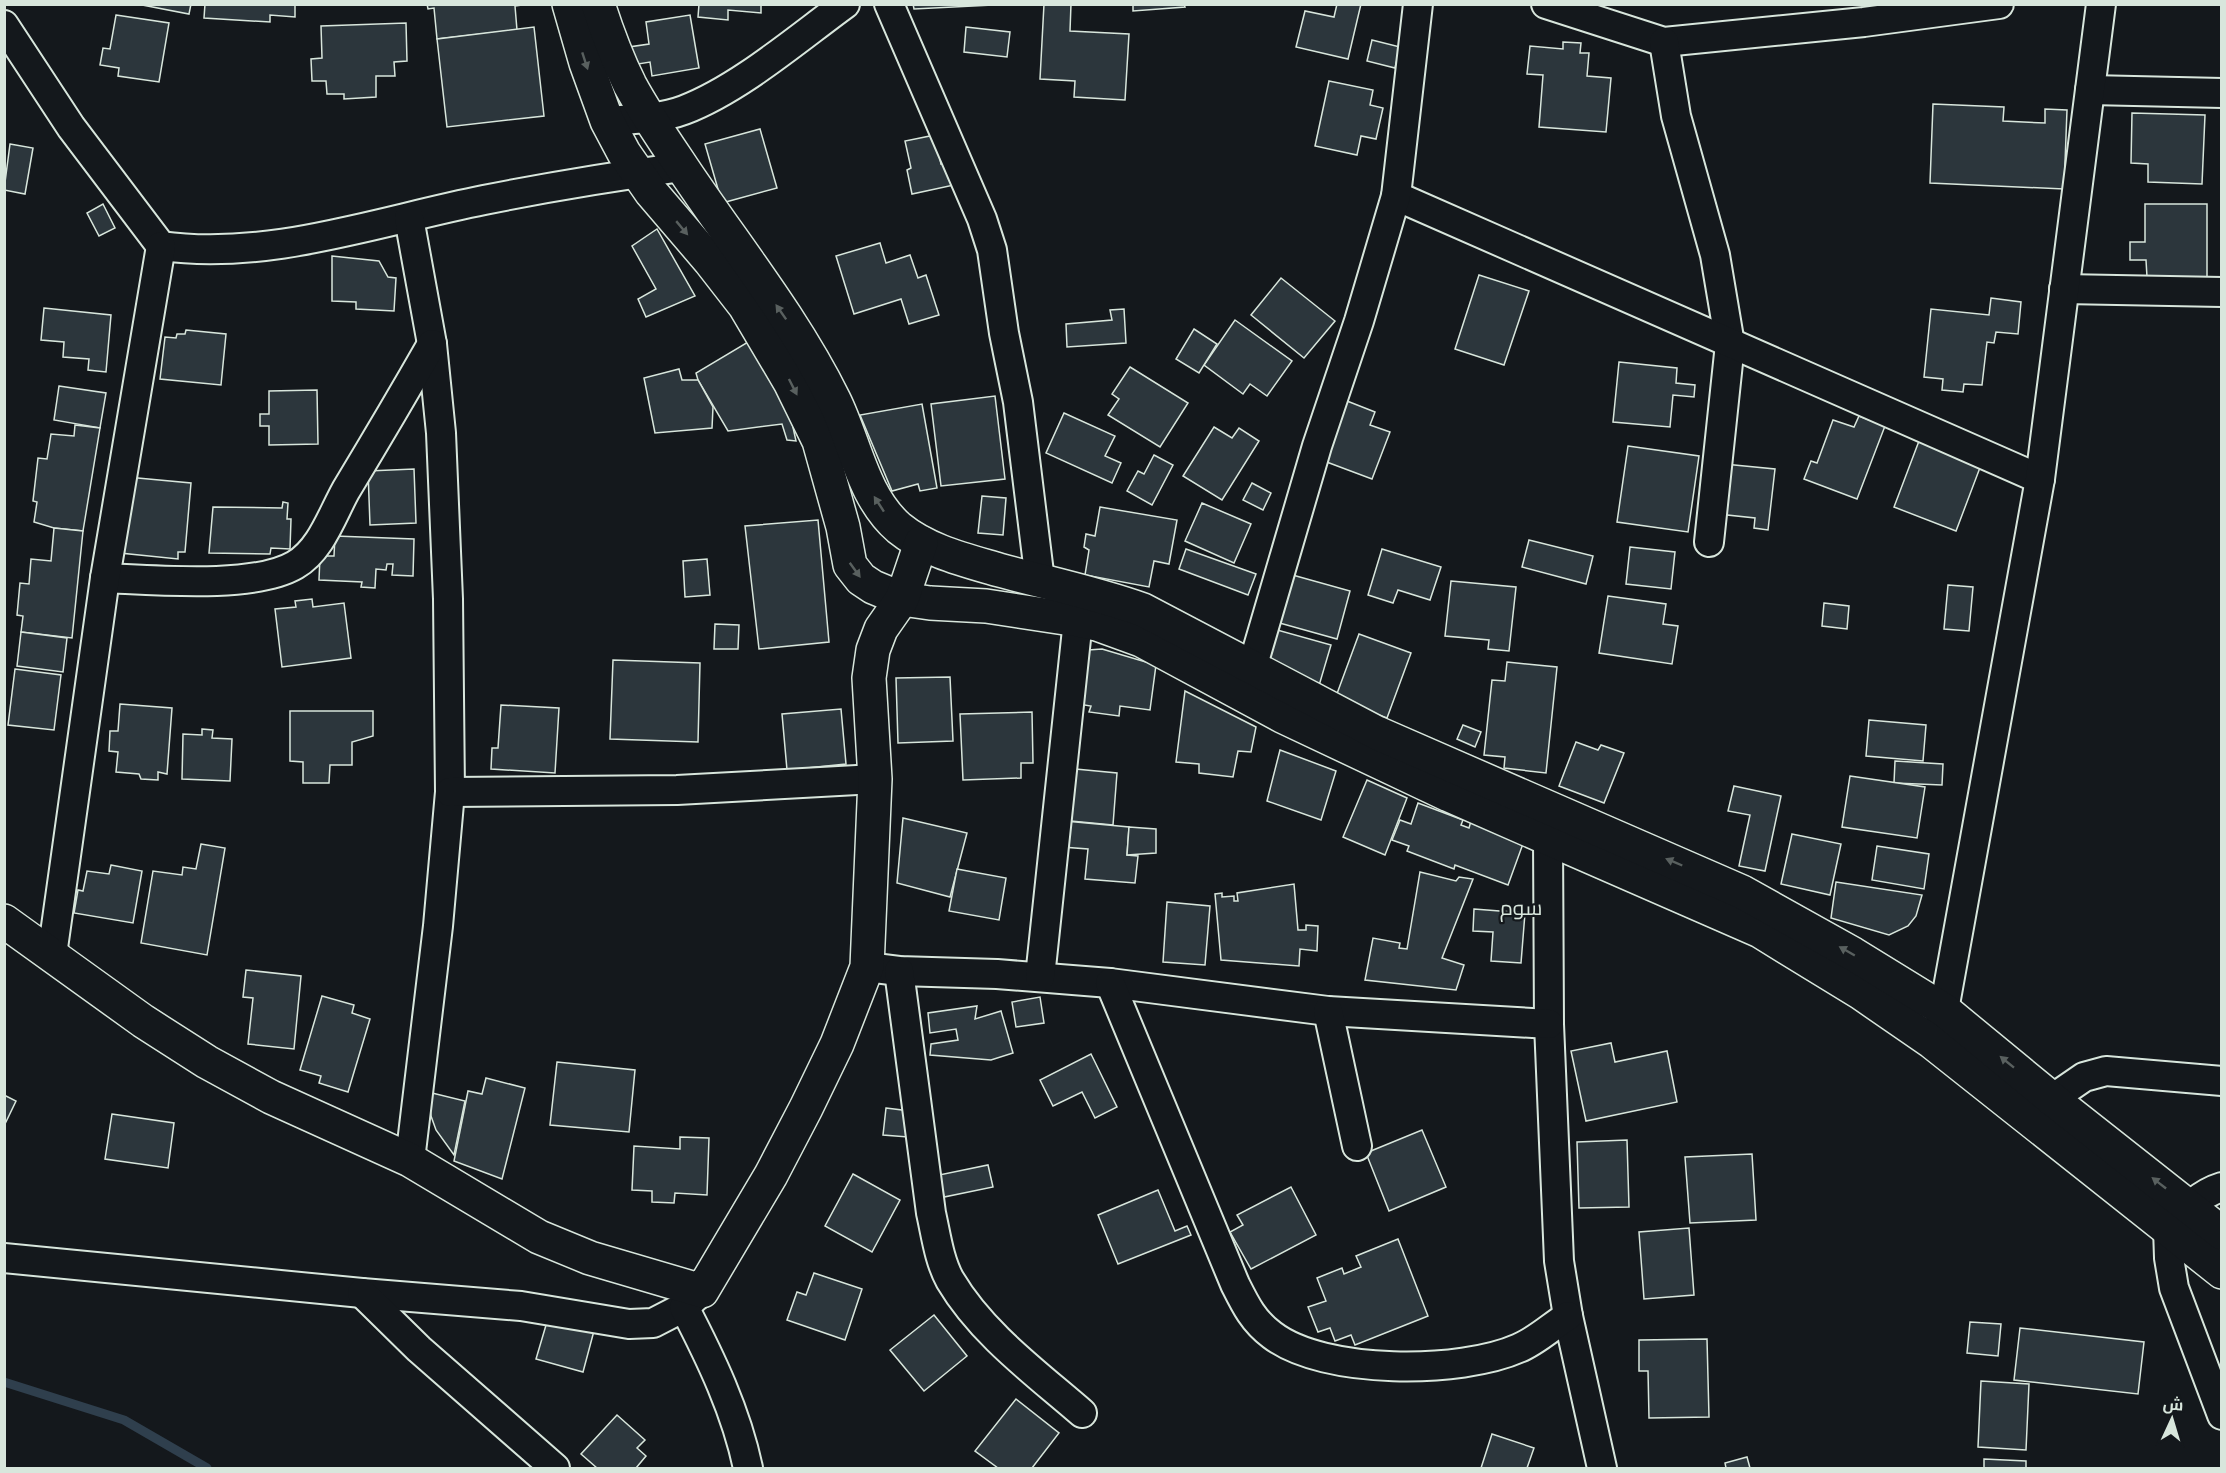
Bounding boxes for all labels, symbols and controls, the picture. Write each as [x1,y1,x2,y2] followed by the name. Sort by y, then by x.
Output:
[581,52,591,70] one-way arrow
[675,220,689,235] one-way arrow
[776,304,787,320] one-way arrow
[788,379,798,396] one-way arrow
[873,495,884,512] one-way arrow
[849,562,861,578] one-way arrow
[1665,858,1682,867] one-way arrow
[1500,895,1542,922] district label: سوم
[1839,946,1856,956] one-way arrow
[1999,1055,2015,1068] one-way arrow
[2152,1178,2167,1190] one-way arrow
[2142,1389,2202,1449] north arrow
[2162,1394,2184,1415] text: ش

